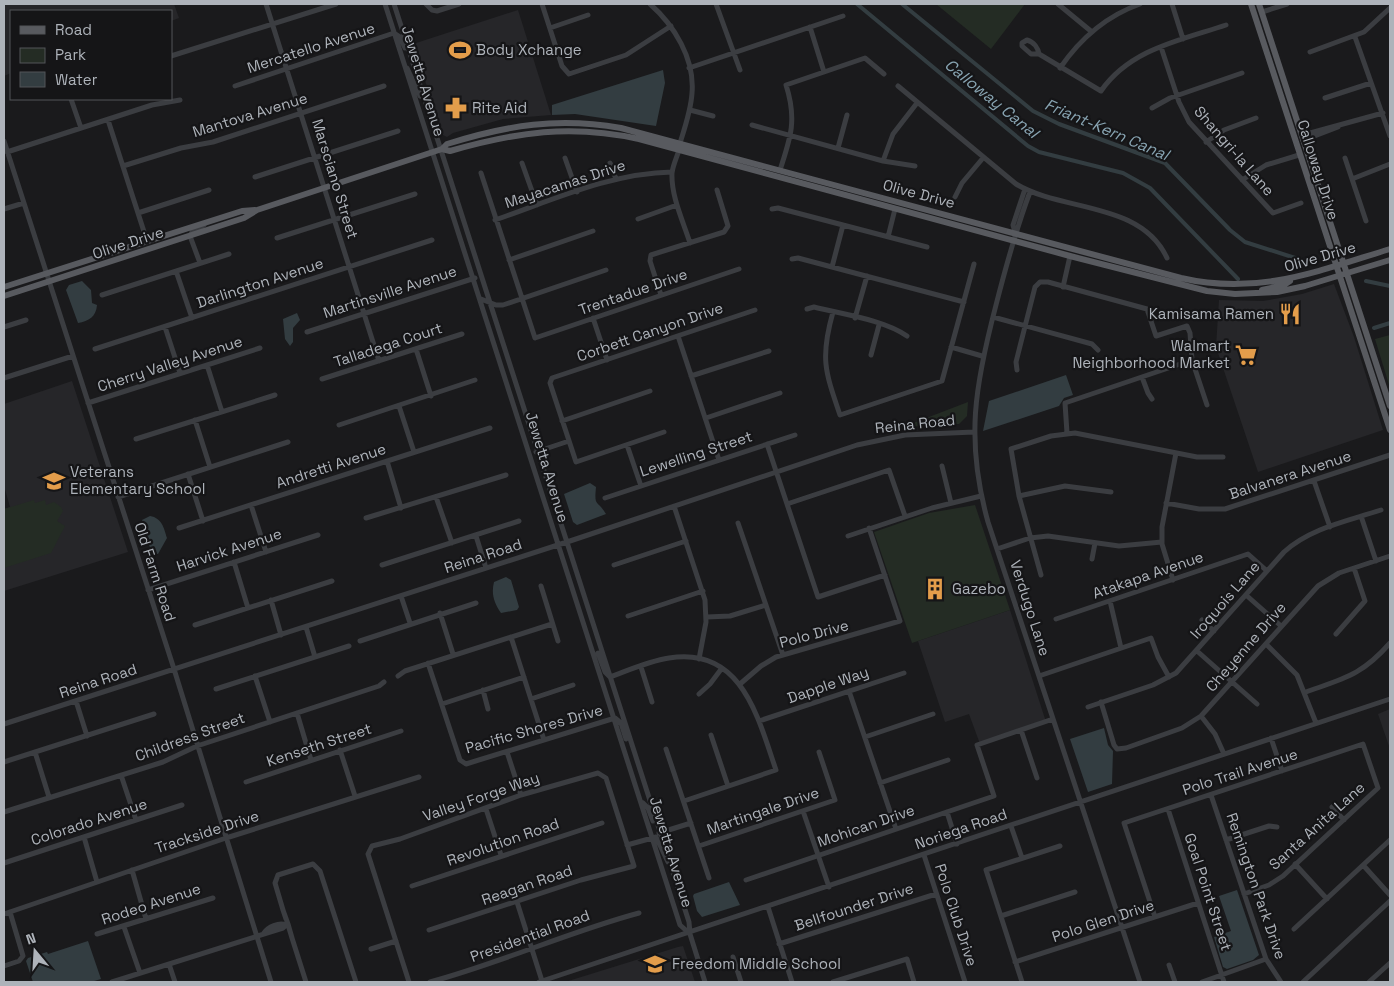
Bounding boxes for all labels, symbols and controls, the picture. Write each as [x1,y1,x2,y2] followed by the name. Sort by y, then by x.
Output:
[10,10,172,100] legend
[245,18,377,77] street label: Mercatello Avenue
[55,20,92,39] text: Road
[398,23,449,139] street label: Jewetta Avenue
[447,37,473,63] sports icon: Body Xchange
[476,40,582,59] place label: Body Xchange
[55,45,86,64] text: Park
[940,54,1045,144] water label: Calloway Canal
[55,70,98,89] text: Water
[190,88,310,141] street label: Mantova Avenue
[1041,94,1174,166] water label: Friant-Kern Canal
[443,95,469,121] pharmacy icon: Rite Aid
[472,98,527,117] place label: Rite Aid
[1190,102,1279,200] street label: Shangri-la Lane
[308,117,363,241] street label: Marsciano Street
[1293,117,1344,222] street label: Calloway Drive
[502,155,628,212] street label: Mayacamas Drive
[881,175,957,212] street label: Olive Drive
[90,222,166,263] street label: Olive Drive
[1282,237,1358,276] street label: Olive Drive
[194,253,326,312] street label: Darlington Avenue
[321,261,459,322] street label: Martinsville Avenue
[576,264,690,319] street label: Trentadue Drive
[574,298,726,365] street label: Corbett Canyon Drive
[1277,301,1303,327] restaurant icon: Kamisama Ramen
[1149,304,1274,323] place label: Kamisama Ramen
[331,318,445,371] street label: Talladega Court
[95,331,245,396] street label: Cherry Valley Avenue
[1072,336,1230,372] place label: Walmart Neighborhood Market
[1233,342,1259,368] supermarket icon: Walmart Neighborhood Market
[522,409,573,525] street label: Jewetta Avenue
[874,410,956,437] street label: Reina Road
[637,426,755,481] street label: Lewelling Street
[273,439,388,492] street label: Andretti Avenue
[1226,446,1353,503] street label: Balvanera Avenue
[70,462,206,498] place label: Veterans Elementary School
[41,468,67,494] school or university icon: Veterans Elementary School
[131,520,180,624] street label: Old Farm Road
[174,524,284,575] street label: Harvick Avenue
[442,534,524,577] street label: Reina Road
[1090,547,1206,602] street label: Atakapa Avenue
[1186,557,1264,642] street label: Iroquois Lane
[1006,558,1055,658] street label: Verdugo Lane
[922,576,948,602] building icon: Gazebo
[952,579,1006,598] place label: Gazebo
[1201,598,1290,695] street label: Cheyenne Drive
[777,615,851,652] street label: Polo Drive
[57,659,139,702] street label: Reina Road
[785,662,871,707] street label: Dapple Way
[463,700,605,757] street label: Pacific Shores Drive
[132,708,247,765] street label: Childress Street
[264,719,374,770] street label: Kenseth Street
[1180,744,1300,799] street label: Polo Trail Avenue
[420,768,542,825] street label: Valley Forge Way
[1265,778,1369,874] street label: Santa Anita Lane
[704,782,822,839] street label: Martingale Drive
[28,794,150,849] street label: Colorado Avenue
[646,794,697,910] street label: Jewetta Avenue
[815,800,917,851] street label: Mohican Drive
[912,804,1009,853] street label: Noriega Road
[152,806,261,857] street label: Trackside Drive
[1222,810,1291,962] street label: Remington Park Drive
[444,813,562,870] street label: Revolution Road
[1180,831,1236,953] street label: Goal Point Street
[479,860,575,909] street label: Reagan Road
[931,861,982,969] street label: Polo Club Drive
[792,878,916,935] street label: Bellfounder Drive
[99,879,203,929] street label: Rodeo Avenue
[1049,895,1156,946] street label: Polo Glen Drive
[467,905,592,966] street label: Presidential Road
[10,926,60,976] north arrow
[24,929,38,949] text: N
[642,951,668,977] school or university icon: Freedom Middle School
[672,954,841,973] place label: Freedom Middle School

